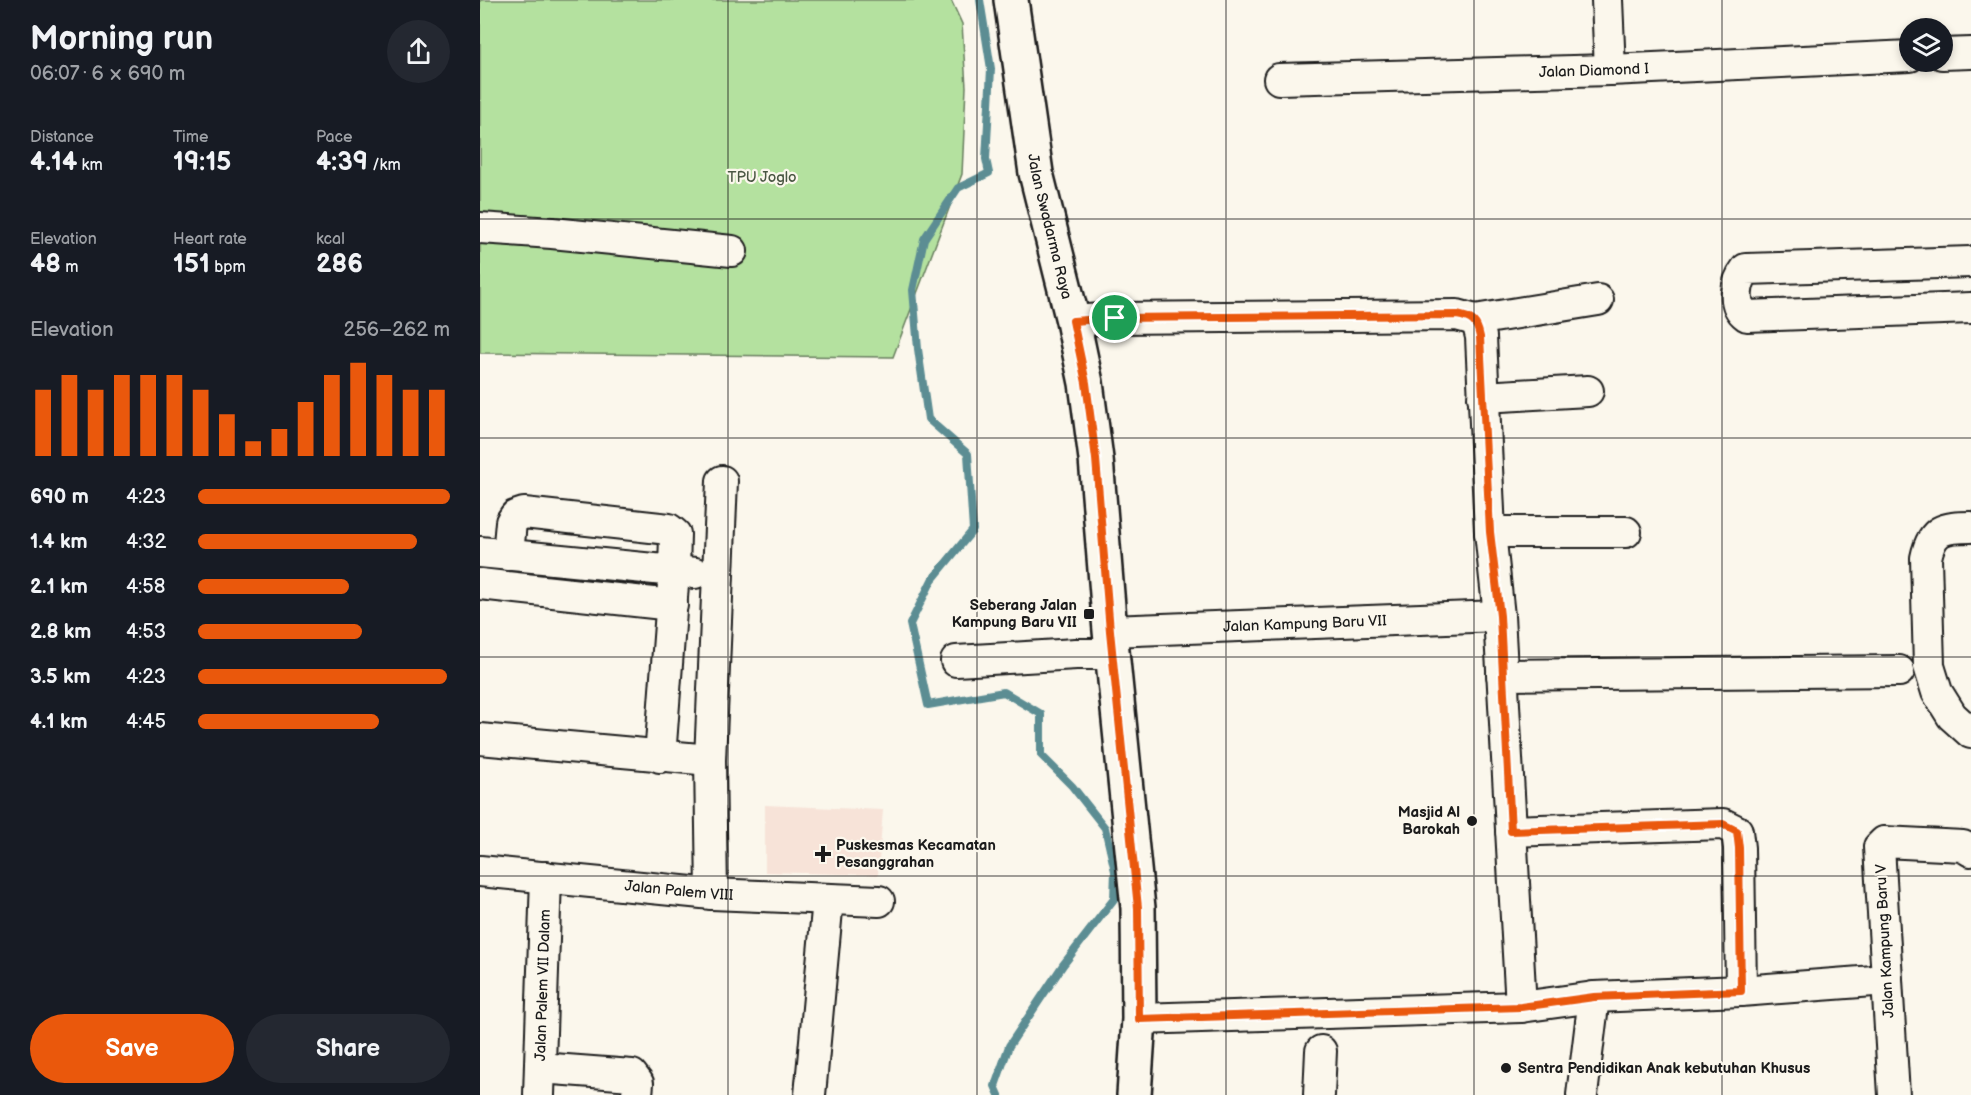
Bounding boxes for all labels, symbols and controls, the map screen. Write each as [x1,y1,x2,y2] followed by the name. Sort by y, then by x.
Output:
[1899,18,1953,72] map controls
[1899,18,1953,72] button: layers
[30,19,213,59] text: Morning run
[387,20,450,83] button: share
[1539,59,1650,81] street label: Jalan Diamond I
[30,62,185,86] text: 06:07 · 6 × 690 m
[30,128,94,147] text: Distance
[173,128,208,147] text: Time
[316,128,352,147] text: Pace
[30,147,77,178] text: 4.14
[173,147,231,178] text: 19:15
[316,147,368,178] text: 4:39
[1024,152,1077,301] street label: Jalan Swadarma Raya
[77,156,103,175] text: km
[368,156,401,175] text: /km
[727,168,797,187] park label: TPU Joglo
[30,230,97,249] text: Elevation
[173,230,247,249] text: Heart rate
[316,230,345,249] text: kcal
[30,249,61,280] text: 48
[173,249,210,280] text: 151
[316,249,363,280] text: 286
[61,258,79,277] text: m
[210,258,246,277] text: bpm
[1089,292,1140,343] pin
[1098,301,1131,334] icon: arrive
[30,318,113,342] text: Elevation
[344,318,450,342] text: 256–262 m
[30,485,89,509] text: 690 m
[126,485,166,509] text: 4:23
[30,530,88,554] text: 1.4 km
[126,530,166,554] text: 4:32
[30,575,88,599] text: 2.1 km
[126,575,165,599] text: 4:58
[952,596,1077,632] place label: Seberang Jalan Kampung Baru VII
[1082,607,1096,621] marker: Seberang Jalan Kampung Baru VII
[1223,611,1387,636] street label: Jalan Kampung Baru VII
[30,620,91,644] text: 2.8 km
[126,620,166,644] text: 4:53
[30,665,91,689] text: 3.5 km
[126,665,166,689] text: 4:23
[30,710,88,734] text: 4.1 km
[126,710,166,734] text: 4:45
[1398,803,1460,839] place label: Masjid Al Barokah
[1465,814,1479,828] marker: Masjid Al Barokah
[836,836,996,872] place label: Puskesmas Kecamatan Pesanggrahan
[814,845,832,863] marker: Puskesmas Kecamatan Pesanggrahan
[1871,863,1899,1018] street label: Jalan Kampung Baru V
[624,876,734,904] street label: Jalan Palem VIII
[531,909,554,1061] street label: Jalan Palem VII Dalam
[30,1014,234,1083] button: Save
[246,1014,450,1083] button: Share
[1518,1059,1810,1078] place label: Sentra Pendidikan Anak kebutuhan Khusus
[1499,1061,1513,1075] marker: Sentra Pendidikan Anak kebutuhan Khusus

